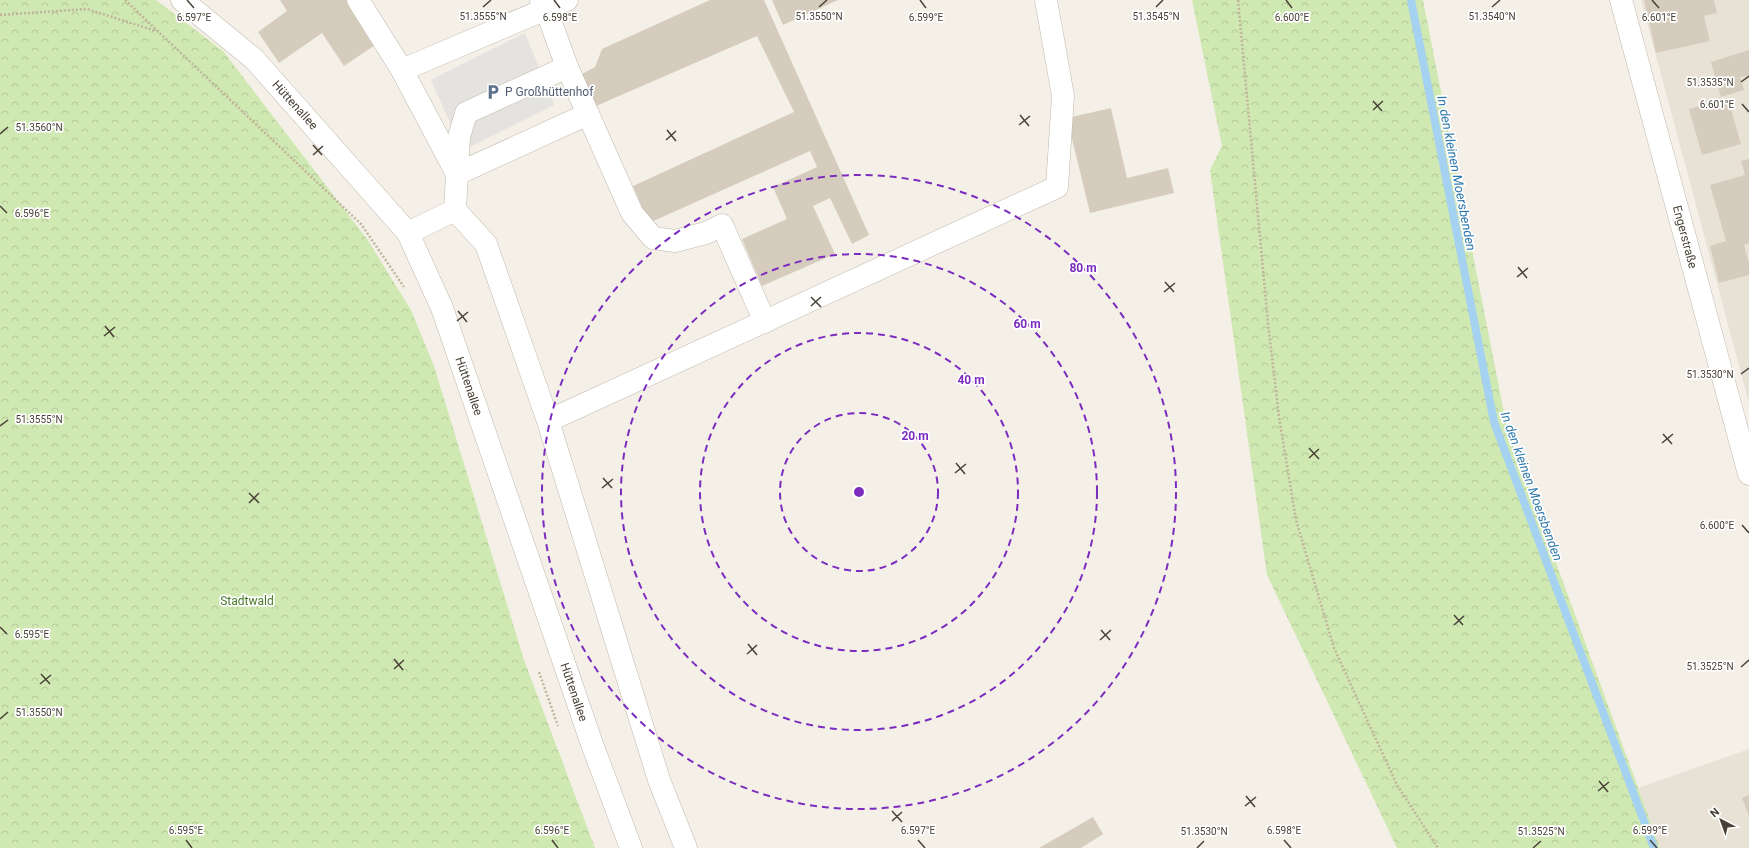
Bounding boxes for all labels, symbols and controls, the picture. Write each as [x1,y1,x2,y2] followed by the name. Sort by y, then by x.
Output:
[459,11,507,22] text: 51.3555°N
[795,11,843,22] text: 51.3550°N
[1132,11,1180,22] text: 51.3545°N
[1468,11,1516,22] text: 51.3540°N
[177,12,212,23] text: 6.597°E
[543,12,578,23] text: 6.598°E
[909,12,944,23] text: 6.599°E
[1275,12,1310,23] text: 6.600°E
[1642,12,1677,23] text: 6.601°E
[1686,77,1734,88] text: 51.3535°N
[269,78,321,132] street label: Hüttenallee
[484,83,502,101] parking icon: P Großhüttenhof
[505,85,594,99] place label: P Großhüttenhof
[1434,94,1479,252] water label: In den kleinen Moersbenden
[1700,99,1735,110] text: 6.601°E
[15,122,63,133] text: 51.3560°N
[1670,204,1700,270] street label: Engerstraße
[15,208,50,219] text: 6.596°E
[1069,261,1097,275] text: 80 m
[1013,317,1041,331] text: 60 m
[452,355,486,417] street label: Hüttenallee
[1686,369,1734,380] text: 51.3530°N
[957,373,985,387] text: 40 m
[1498,410,1566,563] water label: In den kleinen Moersbenden
[15,414,63,425] text: 51.3555°N
[901,429,929,443] text: 20 m
[852,485,866,499] centre of rings
[1700,520,1735,531] text: 6.600°E
[220,594,274,608] park label: Stadtwald
[15,629,50,640] text: 6.595°E
[557,661,591,723] street label: Hüttenallee
[1686,661,1734,672] text: 51.3525°N
[15,707,63,718] text: 51.3550°N
[1701,800,1741,840] north arrow
[1708,805,1722,820] text: N
[169,825,204,836] text: 6.595°E
[535,825,570,836] text: 6.596°E
[901,825,936,836] text: 6.597°E
[1267,825,1302,836] text: 6.598°E
[1633,825,1668,836] text: 6.599°E
[1180,826,1228,837] text: 51.3530°N
[1517,826,1565,837] text: 51.3525°N

